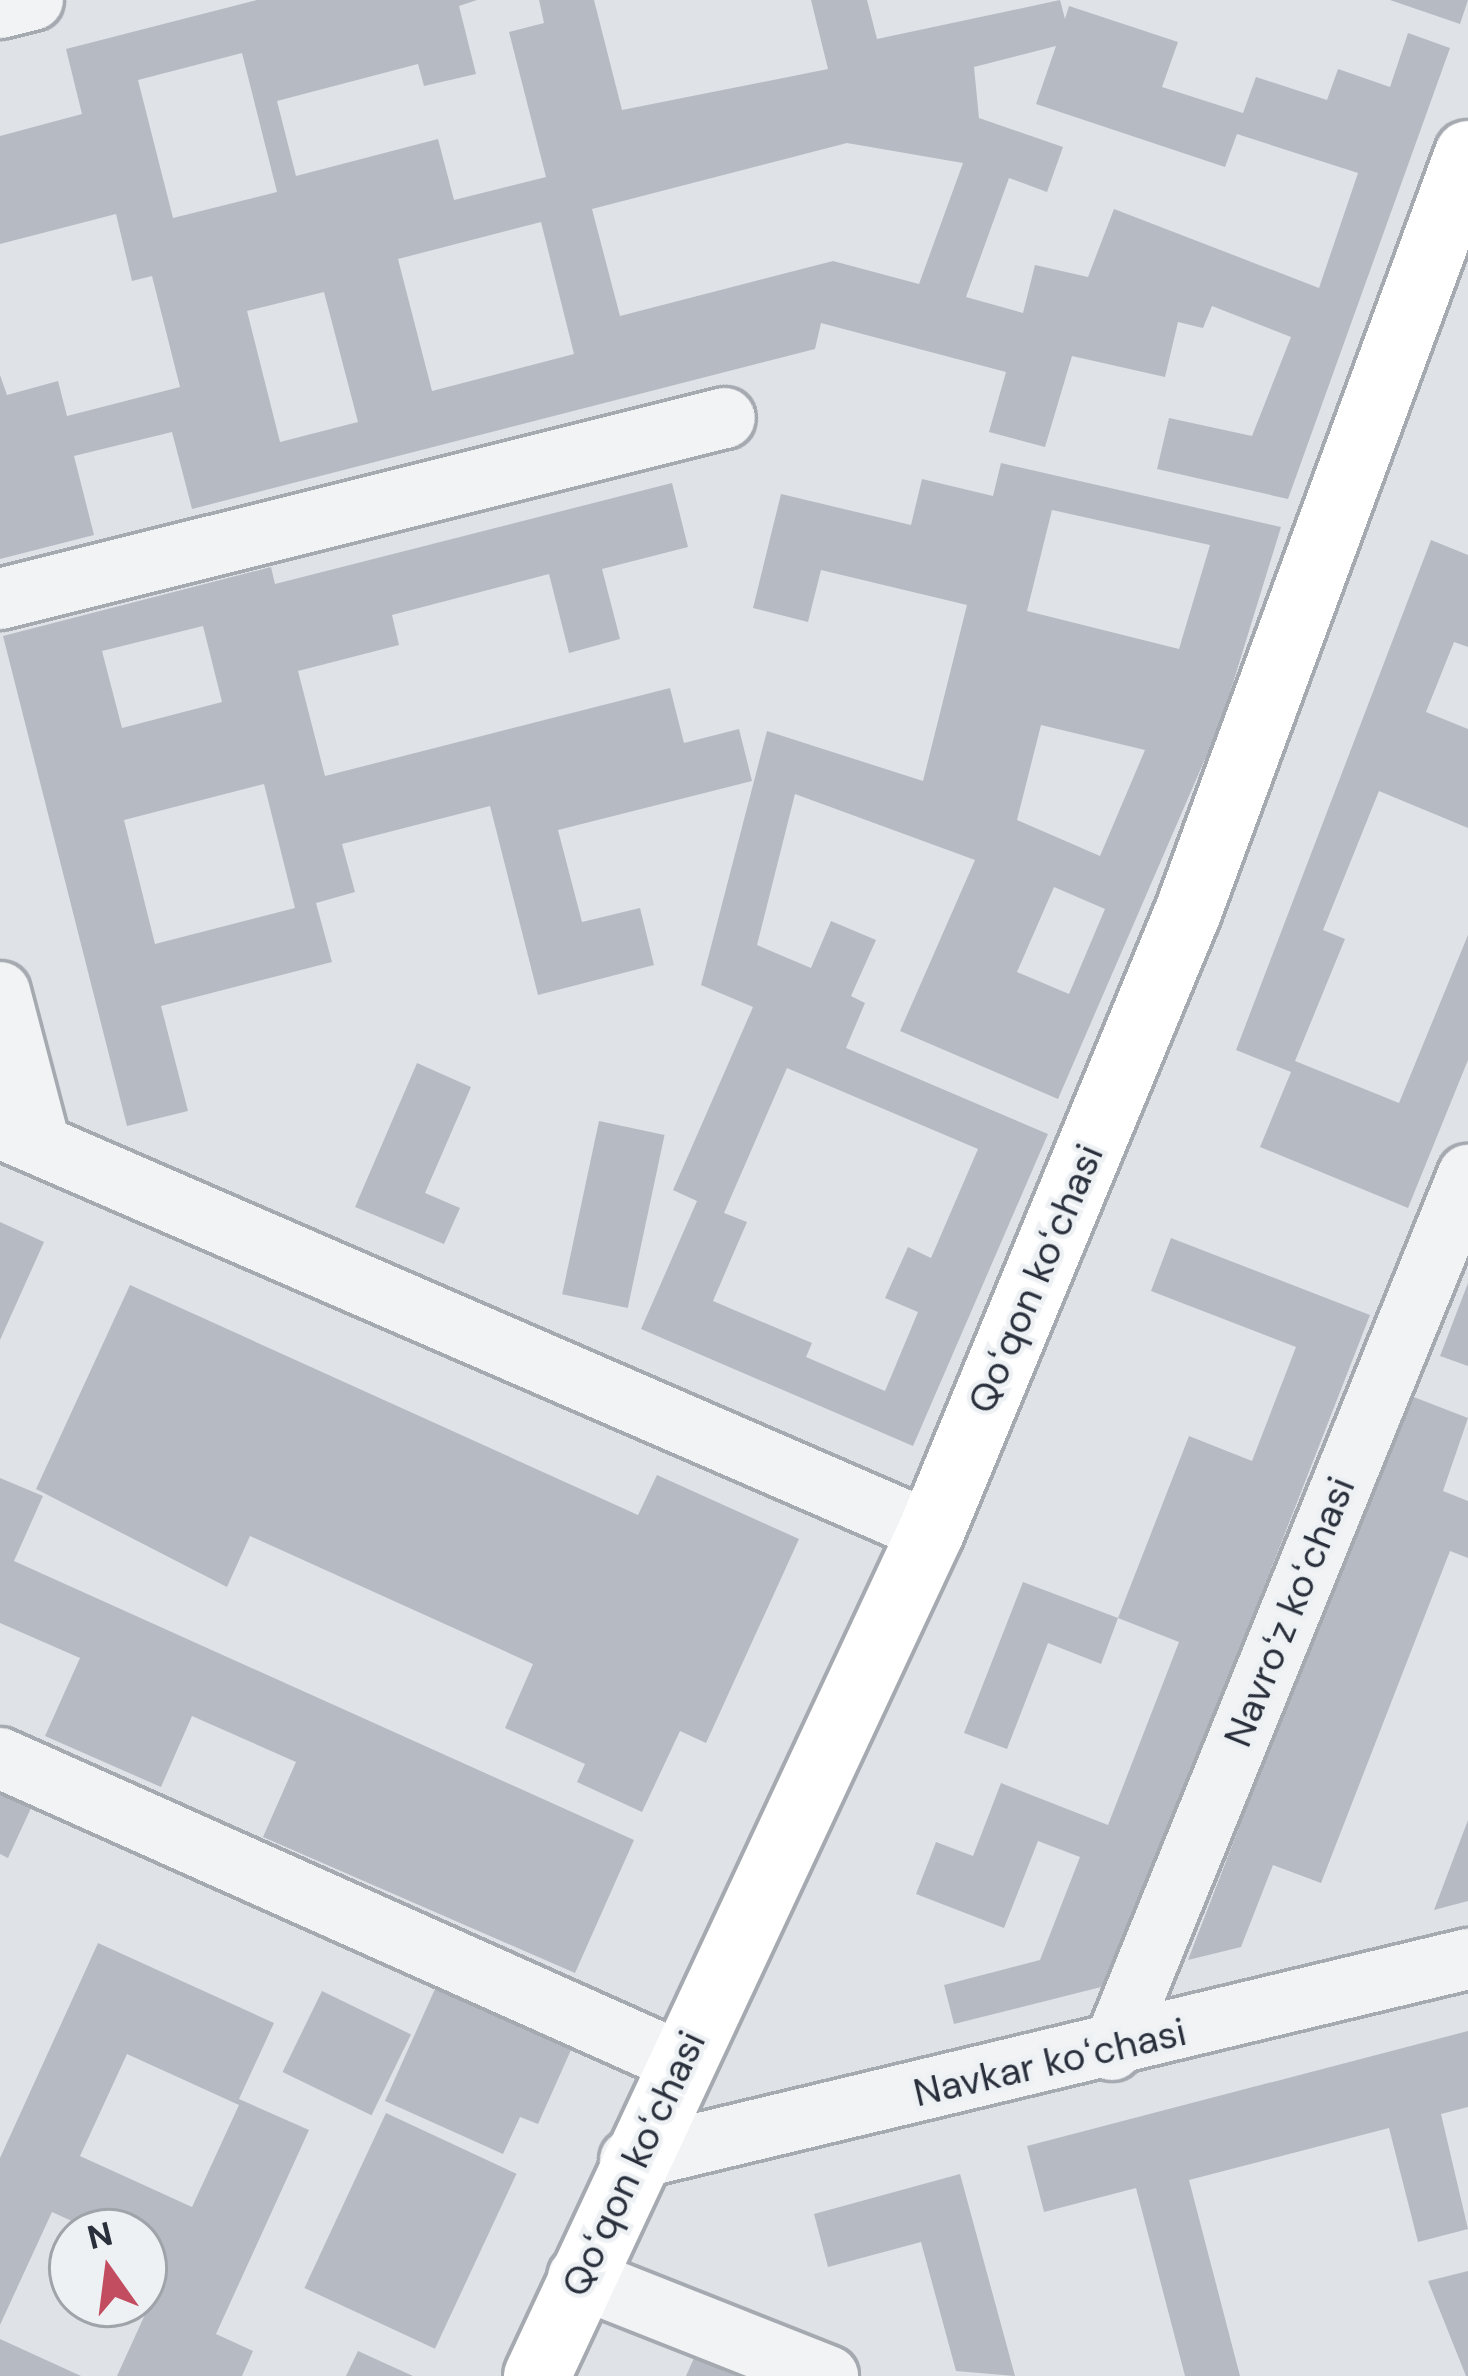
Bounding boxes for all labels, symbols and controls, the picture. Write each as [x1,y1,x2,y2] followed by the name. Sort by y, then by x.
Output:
[958,1138,1114,1420] street label: Qoʻqon koʻchasi
[1215,1470,1365,1754] street label: Navroʻz koʻchasi
[909,2009,1191,2117] street label: Navkar koʻchasi
[552,2024,716,2304] street label: Qoʻqon koʻchasi
[48,2208,168,2328] north arrow
[83,2212,117,2259] text: N

